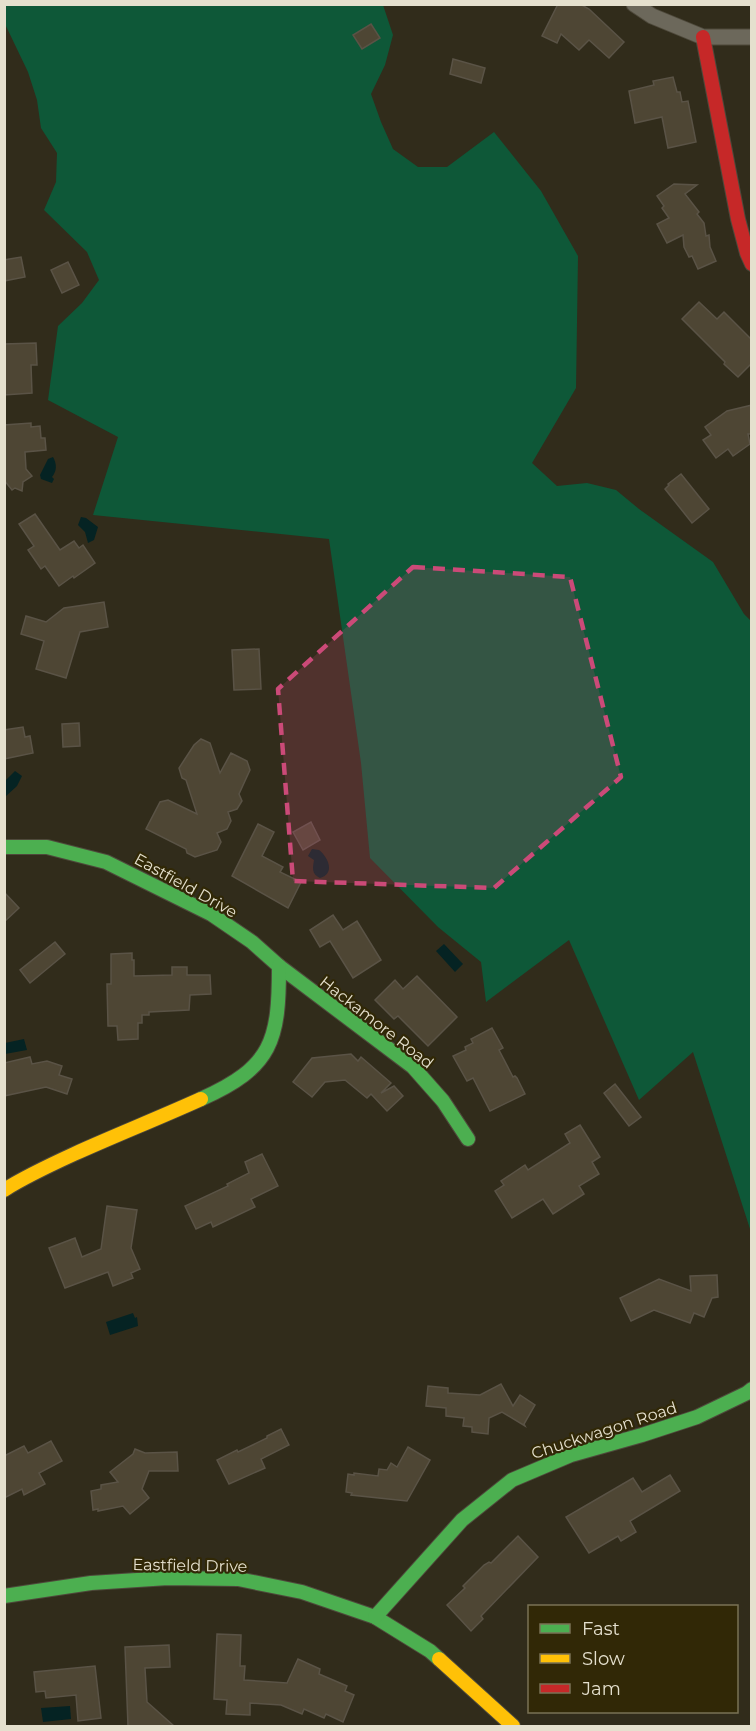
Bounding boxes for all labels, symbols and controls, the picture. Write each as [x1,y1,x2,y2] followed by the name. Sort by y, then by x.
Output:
[131,849,241,922] street label: Eastfield Drive
[316,972,437,1073] street label: Hackamore Road
[529,1398,679,1463] street label: Chuckwagon Road
[132,1555,248,1576] street label: Eastfield Drive
[528,1605,738,1713] legend
[582,1618,620,1640] text: Fast
[582,1648,625,1670] text: Slow
[581,1678,621,1700] text: Jam

